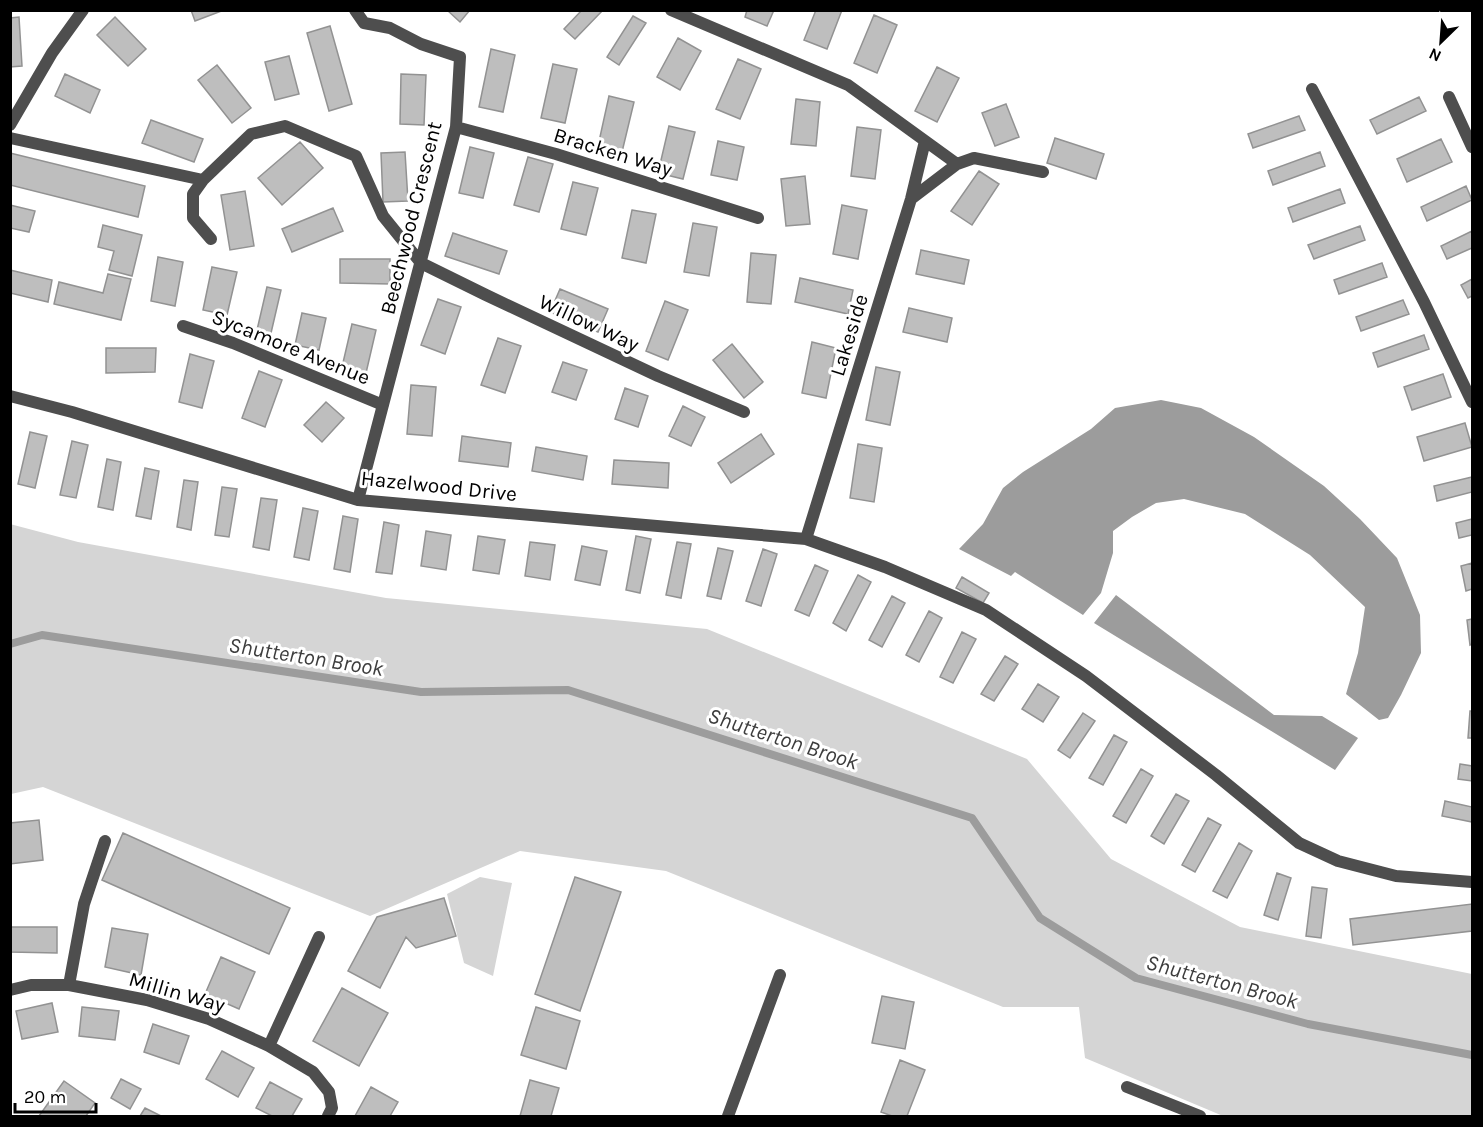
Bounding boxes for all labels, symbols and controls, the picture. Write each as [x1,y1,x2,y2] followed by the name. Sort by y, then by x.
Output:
[1411,12,1471,72] north arrow
[1426,44,1444,66] text: N
[375,119,447,317] street label: Beechwood Crescent
[551,123,675,181] street label: Bracken Way
[535,289,643,357] street label: Willow Way
[825,291,873,379] street label: Lakeside
[208,304,374,390] street label: Sycamore Avenue
[360,466,518,506] street label: Hazelwood Drive
[227,632,386,682] water label: Shutterton Brook
[705,703,862,776] water label: Shutterton Brook
[1143,949,1302,1015] water label: Shutterton Brook
[126,967,228,1017] street label: Millin Way
[15,1076,96,1114] scale bar
[24,1086,66,1108] text: 20 m

